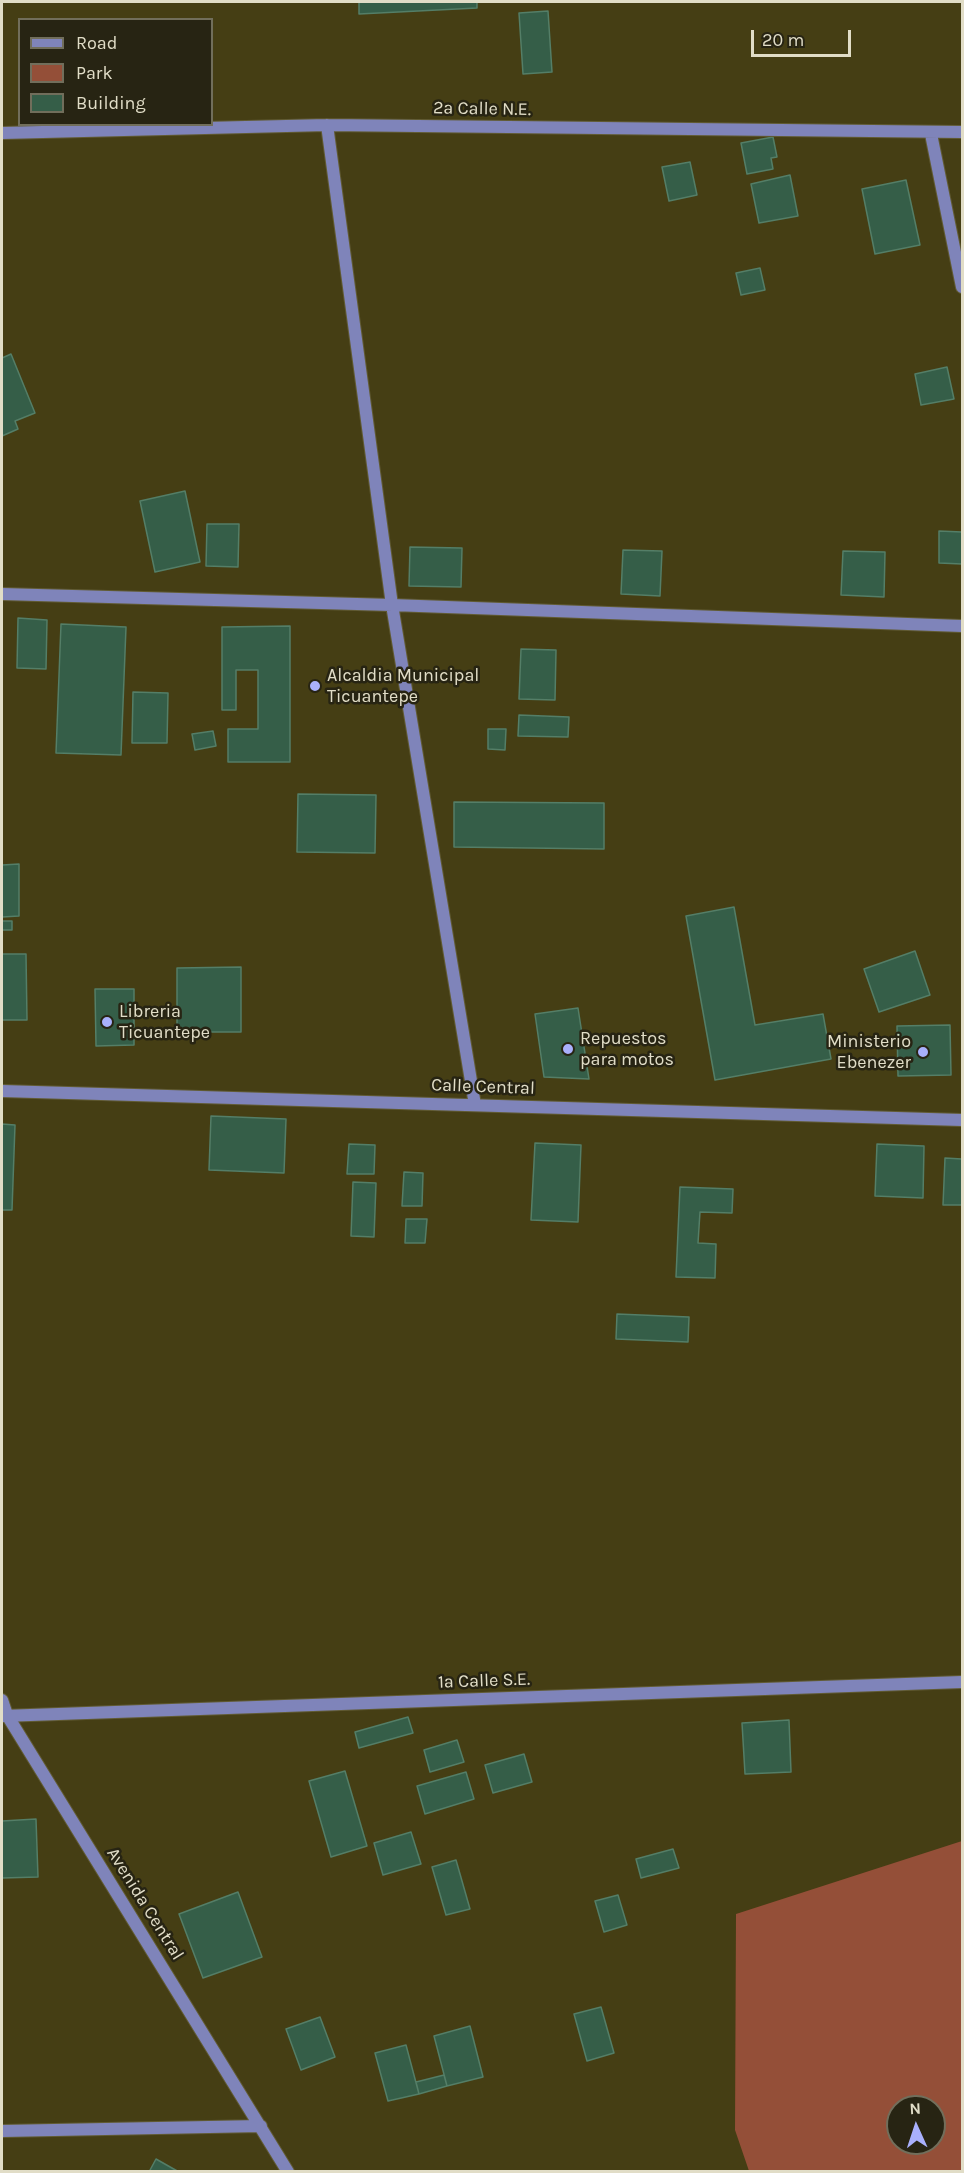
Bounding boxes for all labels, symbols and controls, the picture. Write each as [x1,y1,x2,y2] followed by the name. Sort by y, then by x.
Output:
[18,18,213,126] legend
[754,18,854,56] scale bar
[762,29,804,51] text: 20 m
[76,32,117,54] text: Road
[76,62,113,84] text: Park
[76,92,146,114] text: Building
[433,97,531,121] street label: 2a Calle N.E.
[327,665,479,708] place label: Alcaldia Municipal Ticuantepe
[308,679,322,693] marker: Alcaldia Municipal Ticuantepe
[119,1001,210,1044] place label: Libreria Ticuantepe
[100,1015,114,1029] marker: Libreria Ticuantepe
[580,1028,674,1070] place label: Repuestos para motos
[827,1031,911,1074] place label: Ministerio Ebenezer
[561,1042,575,1056] marker: Repuestos para motos
[916,1045,930,1059] marker: Ministerio Ebenezer
[431,1074,535,1100] street label: Calle Central
[438,1669,530,1693] street label: 1a Calle S.E.
[102,1844,188,1964] street label: Avenida Central
[886,2095,946,2155] north arrow
[909,2099,921,2118] text: N

